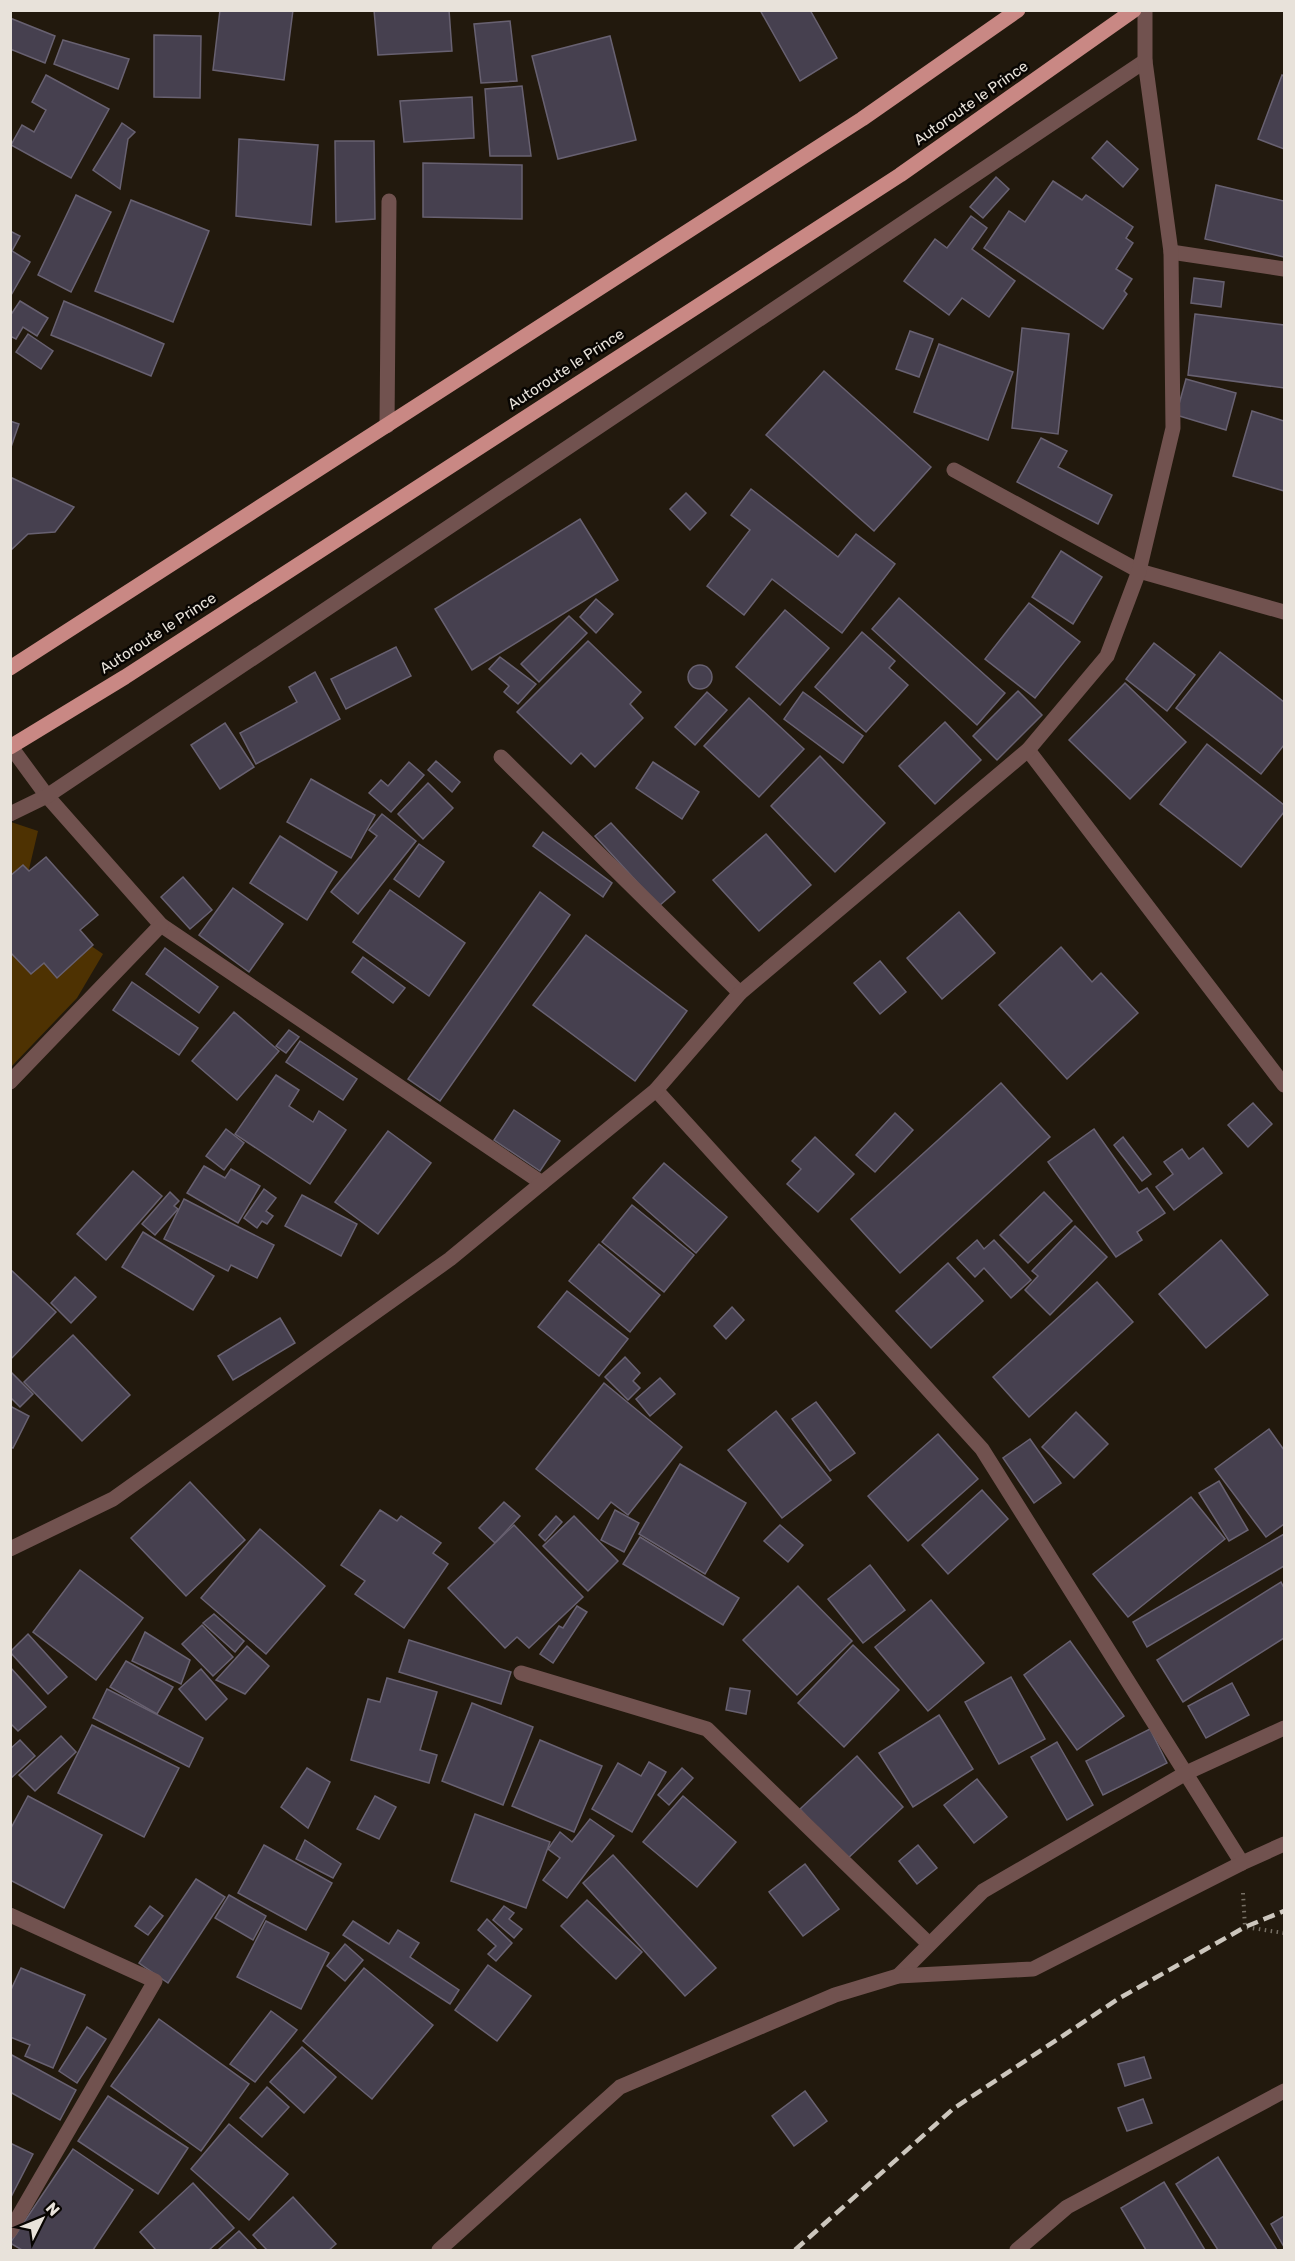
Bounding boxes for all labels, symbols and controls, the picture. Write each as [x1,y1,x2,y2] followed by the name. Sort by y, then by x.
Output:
[911,57,1031,149] street label: Autoroute le Prince
[504,325,628,413] street label: Autoroute le Prince
[96,589,220,677] street label: Autoroute le Prince
[12,2189,72,2249] north arrow
[42,2198,63,2220] text: N

